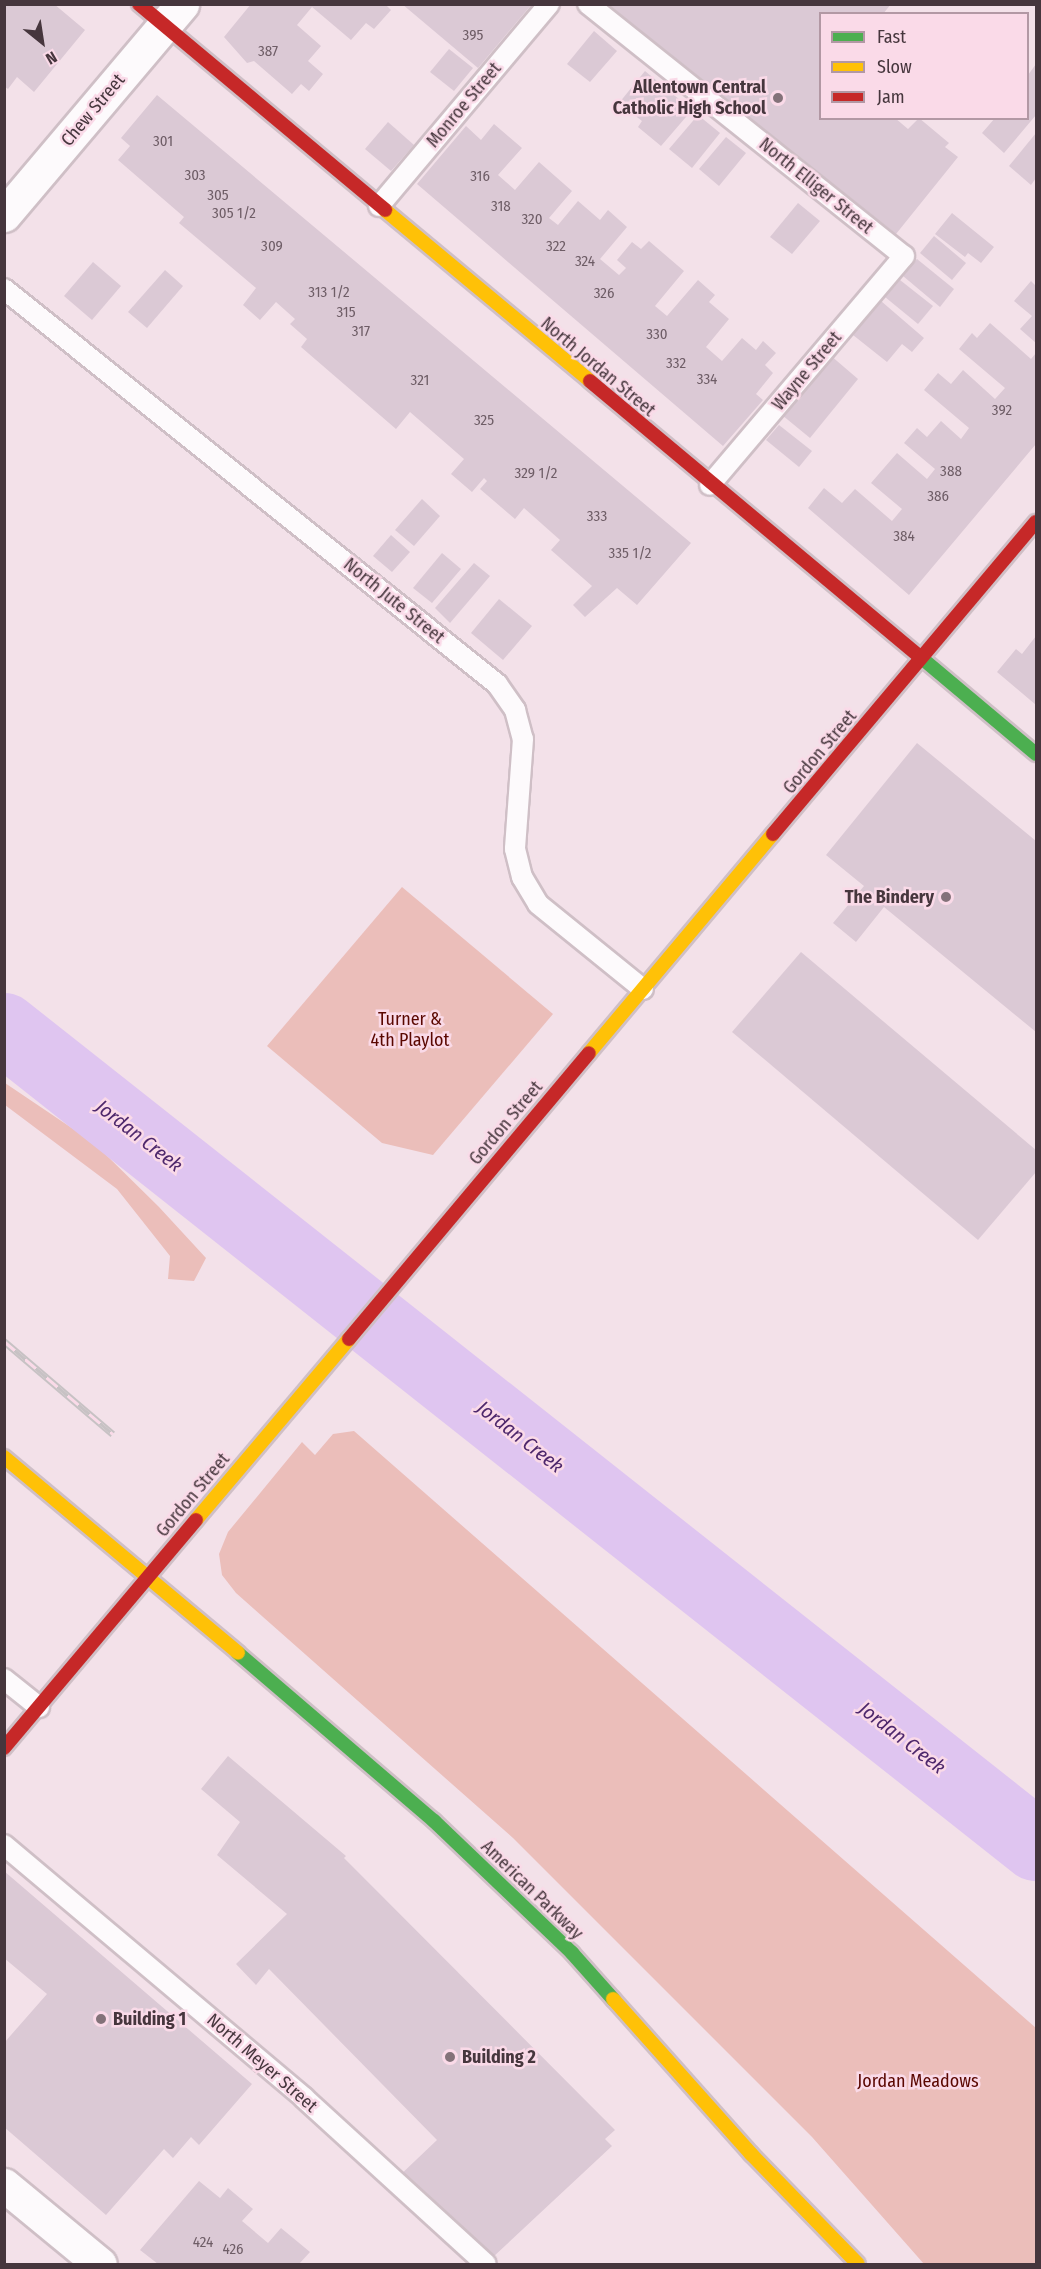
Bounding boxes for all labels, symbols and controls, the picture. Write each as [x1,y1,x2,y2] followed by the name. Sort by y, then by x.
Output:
[12,12,72,72] north arrow
[819,12,1029,120] legend
[877,26,906,48] text: Fast
[463,27,483,45] house number: 395
[258,43,278,61] house number: 387
[42,47,60,69] text: N
[877,56,912,78] text: Slow
[422,58,506,152] street label: Monroe Street
[57,69,129,151] street label: Chew Street
[613,77,766,119] place label: Allentown Central Catholic High School
[877,86,905,108] text: Jam
[771,91,785,105] marker: Allentown Central Catholic High School
[153,133,173,151] house number: 301
[755,133,877,239] street label: North Elliger Street
[184,167,206,185] house number: 303
[470,168,490,186] house number: 316
[207,187,229,205] house number: 305
[491,198,511,216] house number: 318
[212,205,256,223] house number: 305 1/2
[521,211,543,229] house number: 320
[261,238,283,256] house number: 309
[546,238,566,256] house number: 322
[575,253,595,271] house number: 324
[308,284,350,302] house number: 313 1/2
[594,285,614,303] house number: 326
[336,304,356,322] house number: 315
[536,313,660,421] street label: North Jordan Street
[352,323,370,341] house number: 317
[646,326,668,344] house number: 330
[768,327,846,415] street label: Wayne Street
[666,355,686,373] house number: 332
[697,371,717,389] house number: 334
[411,372,429,390] house number: 321
[992,402,1012,420] house number: 392
[474,412,494,430] house number: 325
[940,463,962,481] house number: 388
[515,465,557,483] house number: 329 1/2
[927,488,949,506] house number: 386
[587,508,607,526] house number: 333
[893,528,915,546] house number: 384
[609,545,651,563] house number: 335 1/2
[339,554,449,648] street label: North Jute Street
[779,706,861,798] street label: Gordon Street
[845,886,934,908] place label: The Bindery
[939,890,953,904] marker: The Bindery
[371,1009,449,1052] park label: Turner & 4th Playlot
[465,1077,547,1169] street label: Gordon Street
[91,1095,187,1177] water label: Jordan Creek
[472,1396,568,1478] water label: Jordan Creek
[152,1449,234,1541] street label: Gordon Street
[854,1697,950,1779] water label: Jordan Creek
[477,1836,587,1944] street label: American Parkway
[113,2008,186,2030] place label: Building 1
[202,2009,322,2117] street label: North Meyer Street
[94,2012,108,2026] marker: Building 1
[462,2046,536,2068] place label: Building 2
[443,2050,457,2064] marker: Building 2
[857,2070,979,2092] park label: Jordan Meadows
[193,2234,213,2252] house number: 424
[222,2241,244,2259] house number: 426

